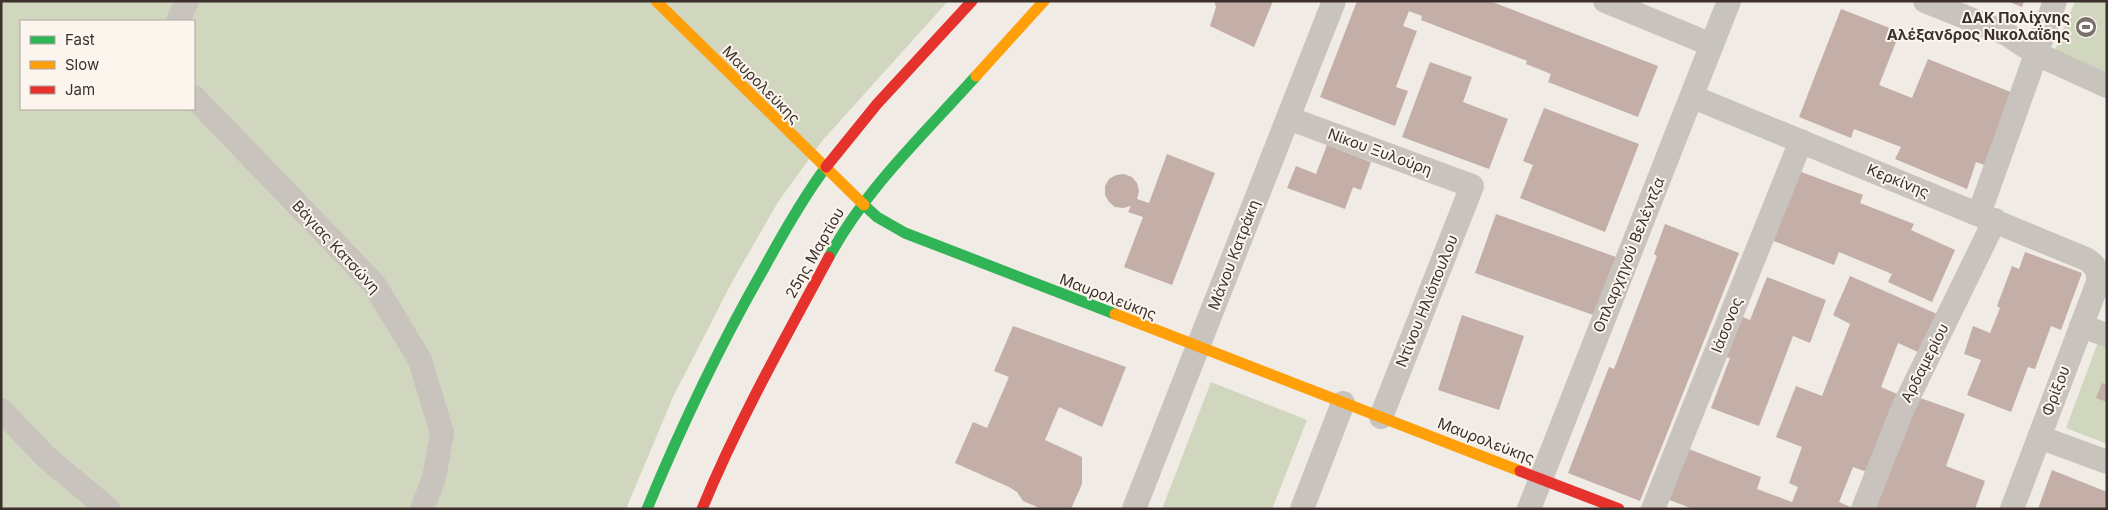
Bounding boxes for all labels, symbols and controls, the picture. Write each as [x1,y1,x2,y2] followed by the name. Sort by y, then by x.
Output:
[1887,8,2070,44] place label: ΔΑΚ Πολίχνης Αλέξανδρος Νικολαΐδης
[2074,15,2098,39] sports icon: ΔΑΚ Πολίχνης Αλέξανδρος Νικολαΐδης
[20,20,195,110] legend
[65,30,95,49] text: Fast
[718,42,804,128] street label: Μαυρολεύκης
[65,55,99,74] text: Slow
[65,80,95,99] text: Jam
[1326,124,1435,179] street label: Νίκου Ξυλούρη
[1864,159,1932,202] street label: Κερκίνης
[1589,174,1668,335] street label: Οπλαρχηγού Βελέντζα
[288,196,384,297] street label: Βάγιας Κατσώνη
[1204,197,1263,313] street label: Μάνου Κατράκη
[781,204,848,301] street label: 25ης Μαρτίου
[1391,232,1462,370] street label: Ντίνου Ηλιόπουλου
[1057,269,1159,324] street label: Μαυρολεύκης
[1707,294,1746,355] street label: Ιάσoνος
[1897,320,1953,406] street label: Αρδαμερίου
[2037,363,2074,419] street label: Φρίξου
[1435,413,1537,468] street label: Μαυρολεύκης

